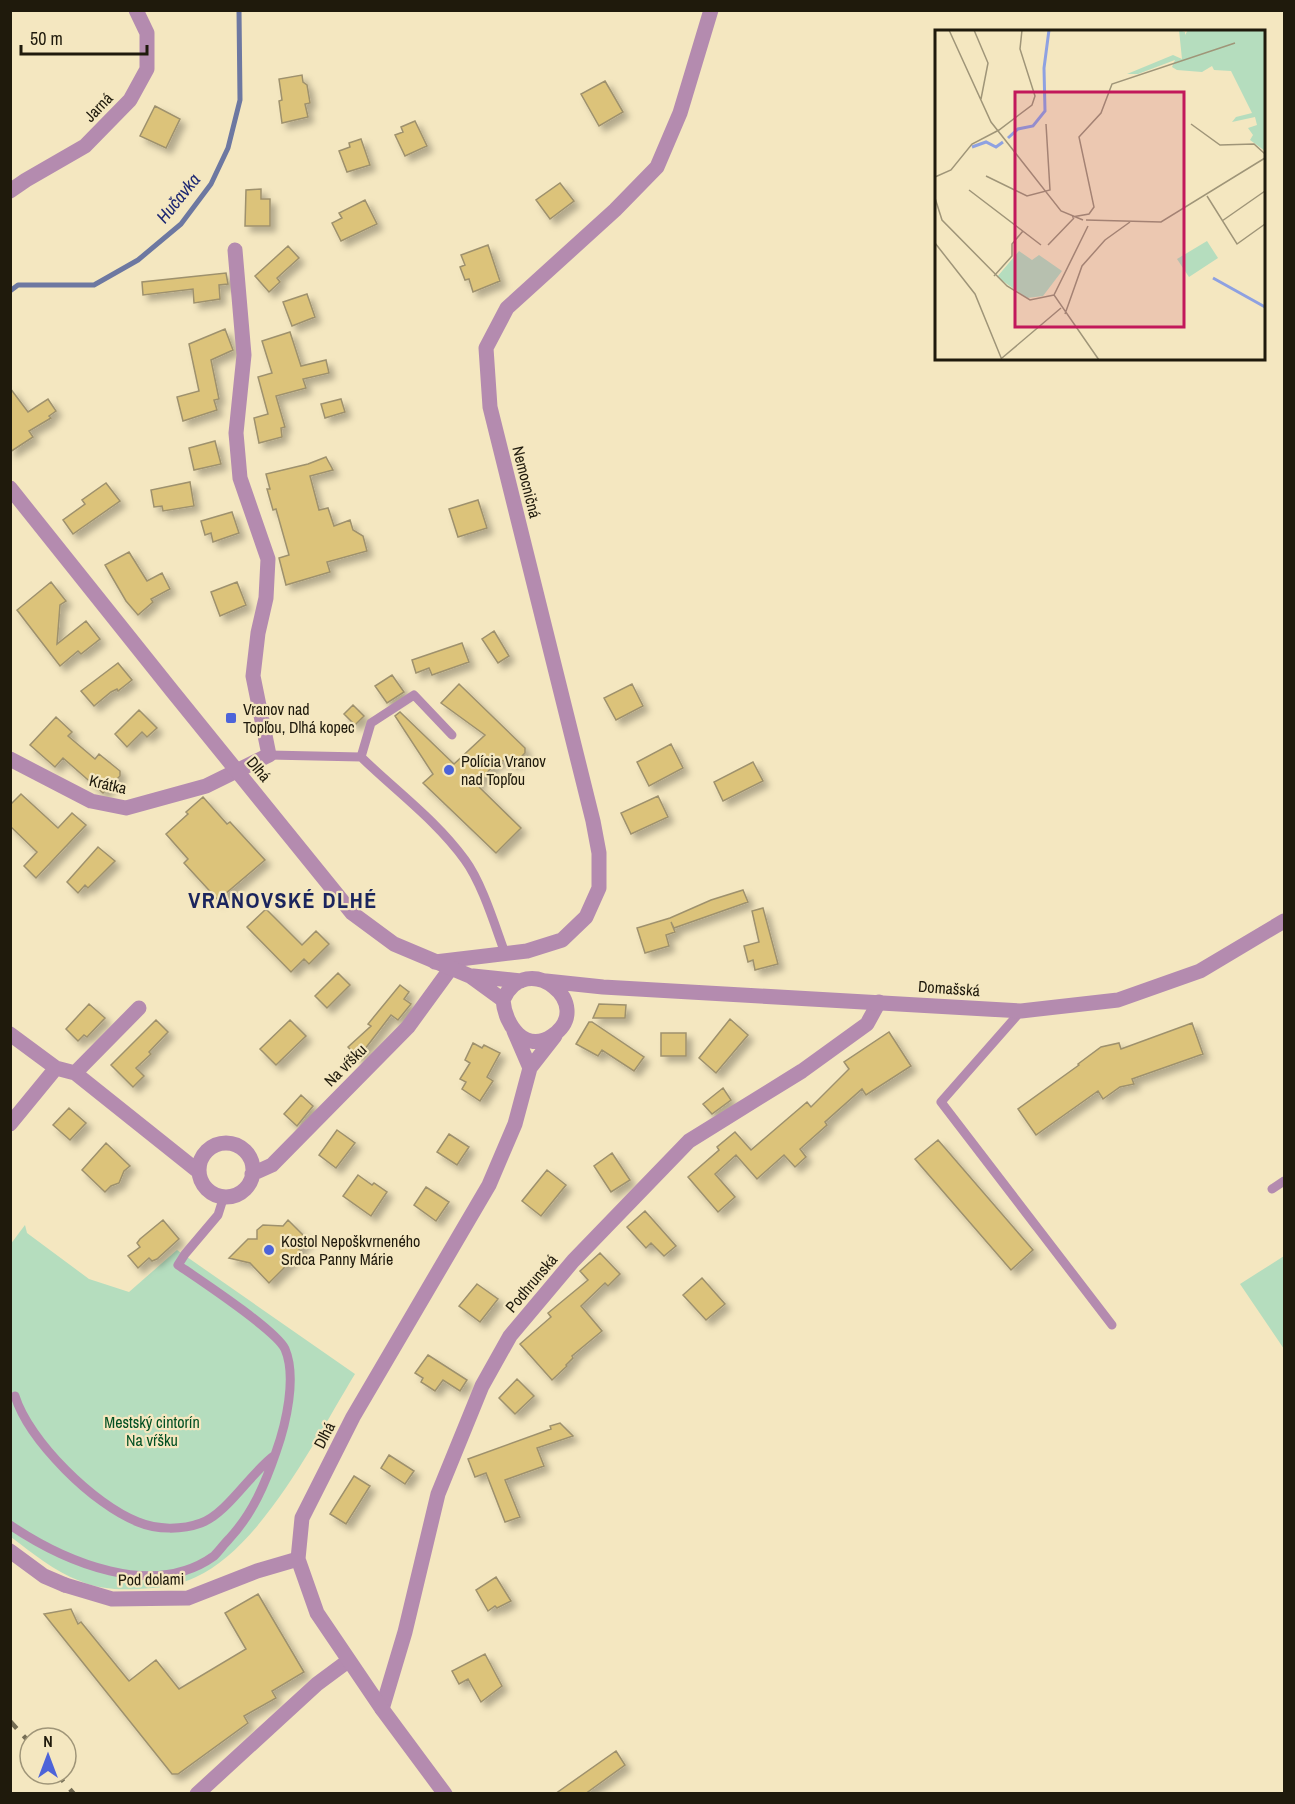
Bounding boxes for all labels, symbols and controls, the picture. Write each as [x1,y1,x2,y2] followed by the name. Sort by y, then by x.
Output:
[21,18,147,56] scale bar
[30,26,63,51] text: 50 m
[935,30,1265,360] inset map
[79,87,118,126] street label: Jarná
[150,168,206,228] water label: Hučavka
[507,444,547,521] street label: Nemocničná
[243,698,355,738] place label: Vranov nad Topľou, Dlhá kopec
[224,711,238,725] marker: Vranov nad Topľou, Dlhá kopec
[461,750,546,790] place label: Polícia Vranov nad Topľou
[242,752,277,787] street label: Dlhá
[442,763,456,777] marker: Polícia Vranov nad Topľou
[87,769,130,799] street label: Krátka
[188,885,378,915] district label: VRANOVSKÉ DLHÉ
[917,975,981,1001] street label: Domašská
[319,1039,371,1091] street label: Na vŕšku
[281,1230,420,1270] place label: Kostol Nepoškvrneného Srdca Panny Márie
[262,1243,276,1257] marker: Kostol Nepoškvrneného Srdca Panny Márie
[500,1249,562,1317] street label: Podhrunská
[104,1411,200,1451] park label: Mestský cintorín Na vŕšku
[308,1417,340,1452] street label: Dlhá
[118,1567,184,1591] street label: Pod dolami
[18,1726,78,1786] north arrow
[43,1730,53,1752] text: N

